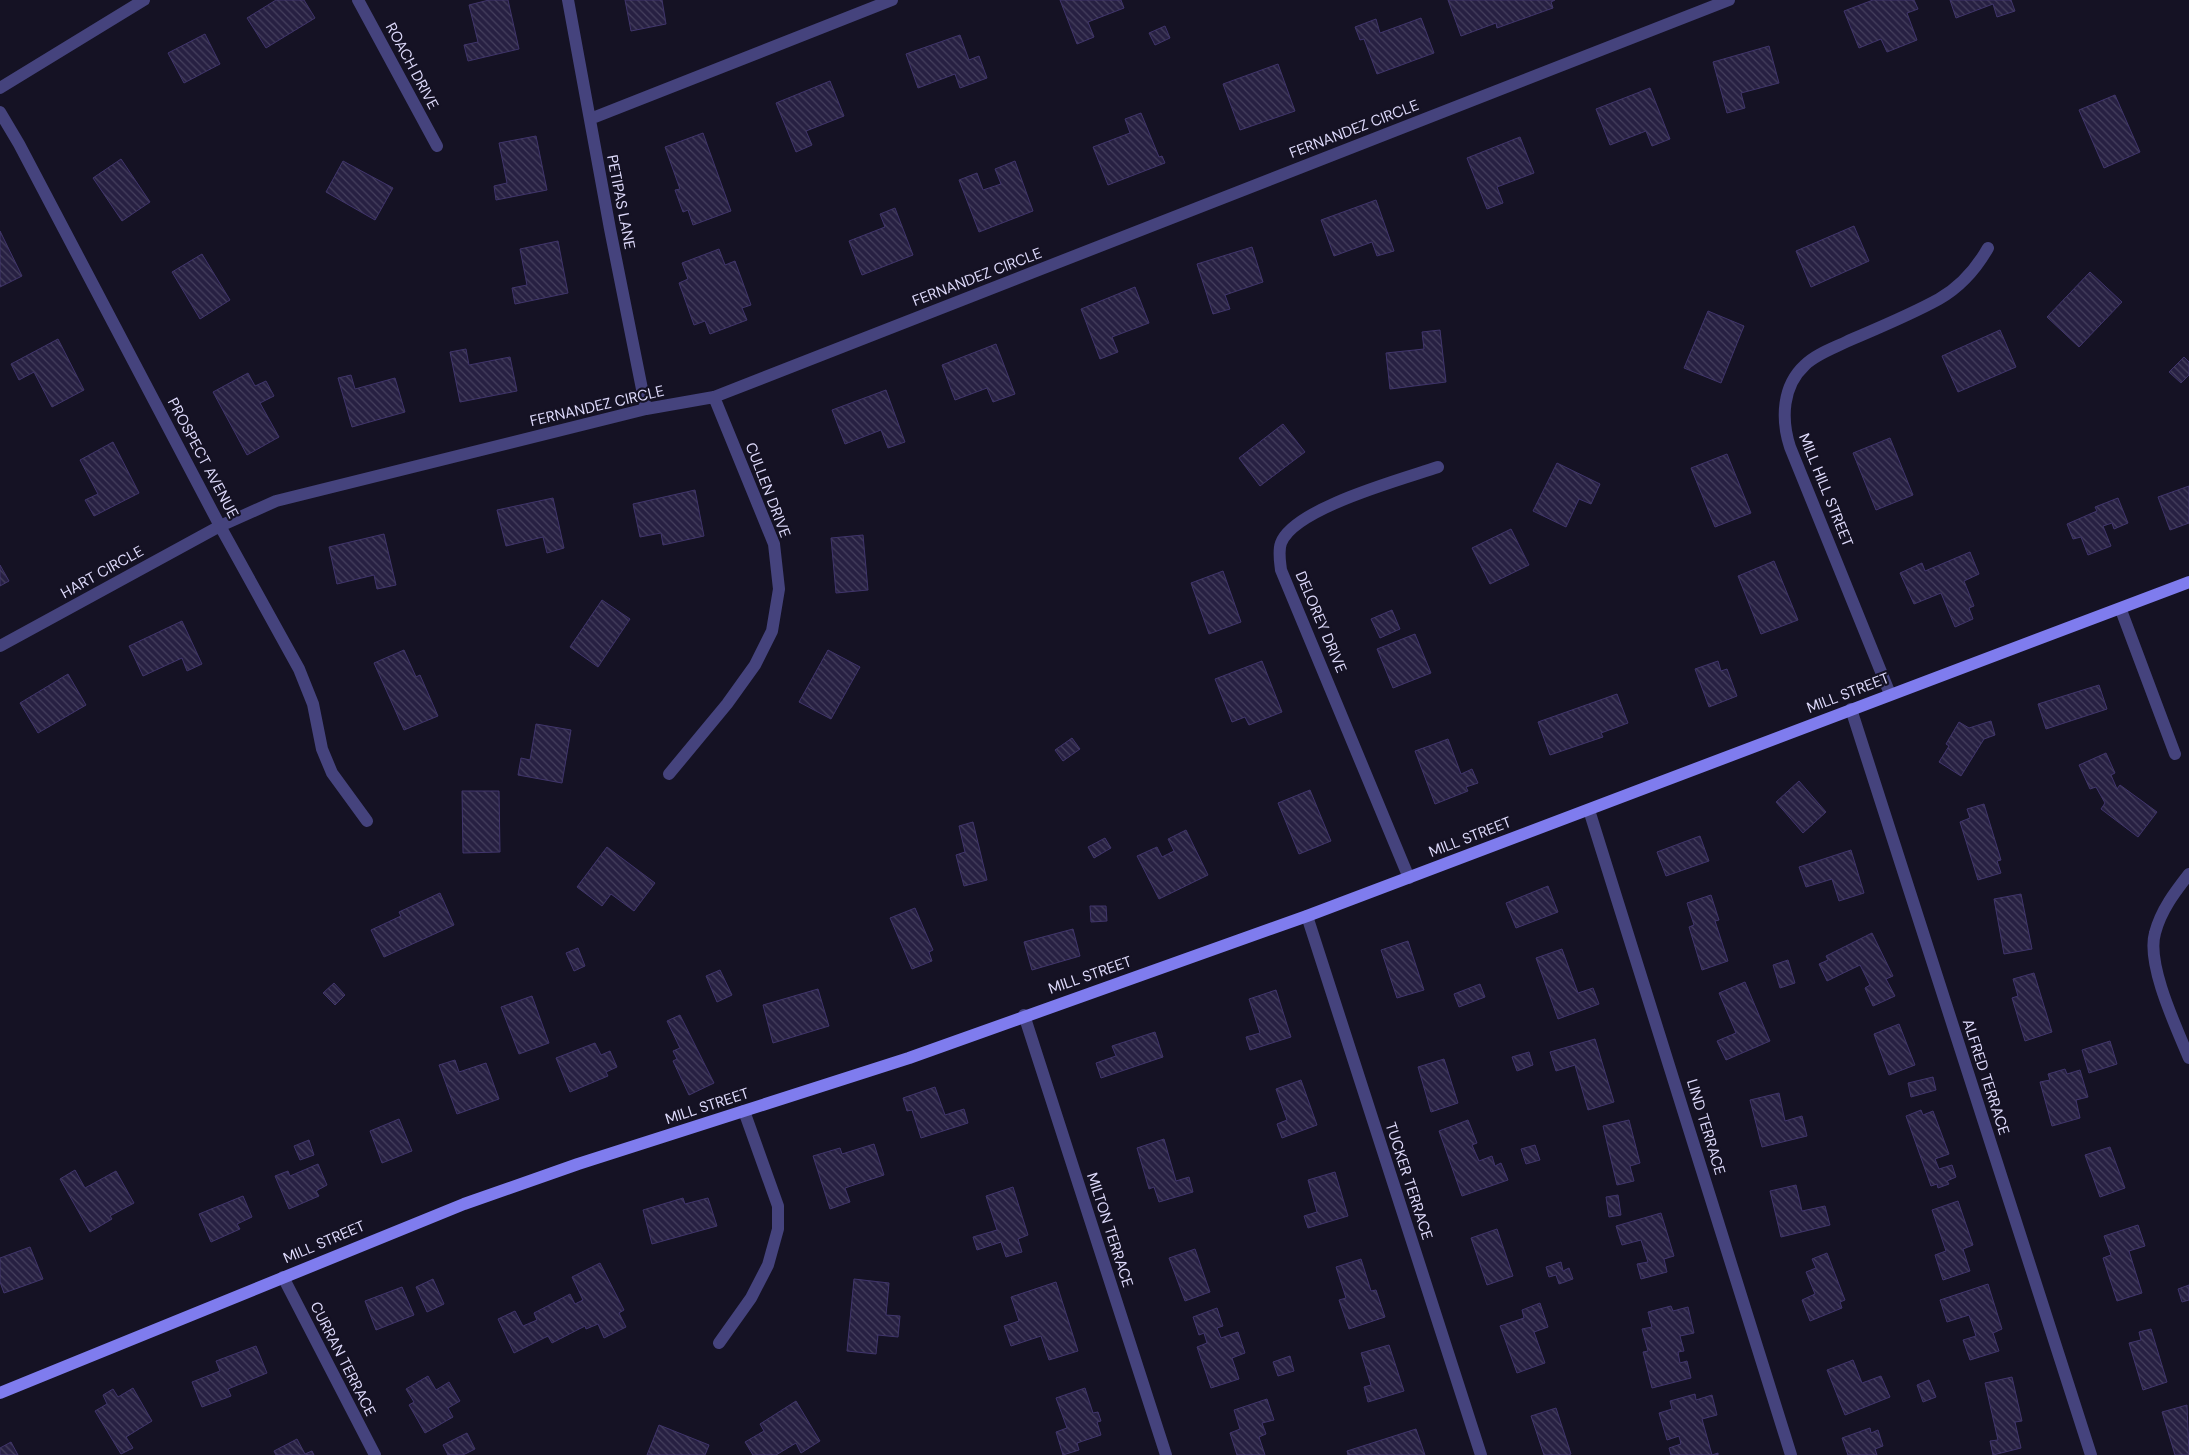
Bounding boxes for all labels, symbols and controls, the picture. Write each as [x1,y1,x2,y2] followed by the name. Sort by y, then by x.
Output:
[381,19,443,113] street label: ROACH DRIVE
[1286,95,1422,163] street label: FERNANDEZ CIRCLE
[602,153,640,251] street label: PETIPAS LANE
[909,243,1045,311] street label: FERNANDEZ CIRCLE
[528,381,666,431] street label: FERNANDEZ CIRCLE
[163,394,243,522] street label: PROSPECT AVENUE
[1794,430,1858,550] street label: MILL HILL STREET
[741,440,795,540] street label: CULLEN DRIVE
[57,541,147,603] street label: HART CIRCLE
[1291,568,1351,676] street label: DELOREY DRIVE
[1804,668,1892,718] street label: MILL STREET
[1426,812,1514,862] street label: MILL STREET
[1046,951,1134,999] street label: MILL STREET
[1958,1016,2014,1138] street label: ALFRED TERRACE
[1682,1077,1730,1177] street label: LIND TERRACE
[663,1083,751,1129] street label: MILL STREET
[1381,1120,1437,1242] street label: TUCKER TERRACE
[1082,1170,1138,1290] street label: MILTON TERRACE
[280,1216,368,1268] street label: MILL STREET
[305,1298,381,1420] street label: CURRAN TERRACE

